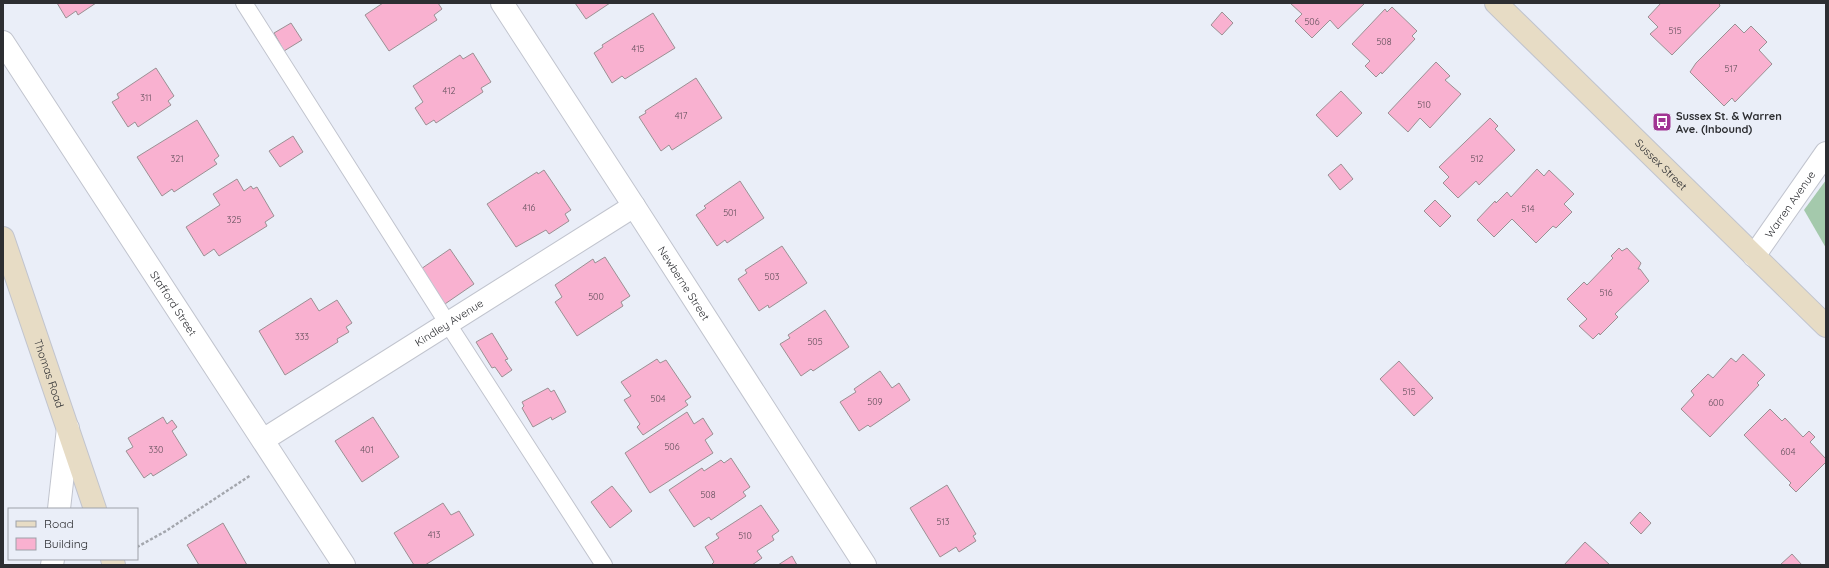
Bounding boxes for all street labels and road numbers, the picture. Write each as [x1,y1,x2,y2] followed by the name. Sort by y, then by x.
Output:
[1632,136,1690,193] street label: Sussex Street
[1762,168,1818,241] street label: Warren Avenue
[655,244,713,323] street label: Newberne Street
[147,268,200,339] street label: Stafford Street
[412,296,486,349] street label: Kindley Avenue
[31,337,67,410] street label: Thomas Road

